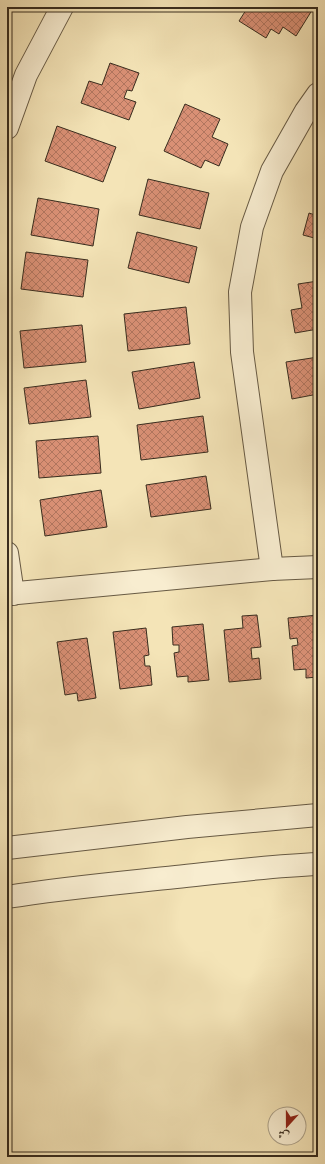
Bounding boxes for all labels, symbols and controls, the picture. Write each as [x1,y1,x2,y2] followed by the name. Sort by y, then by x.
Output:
[267,1106,307,1146] north arrow
[277,1127,291,1141] text: ش

